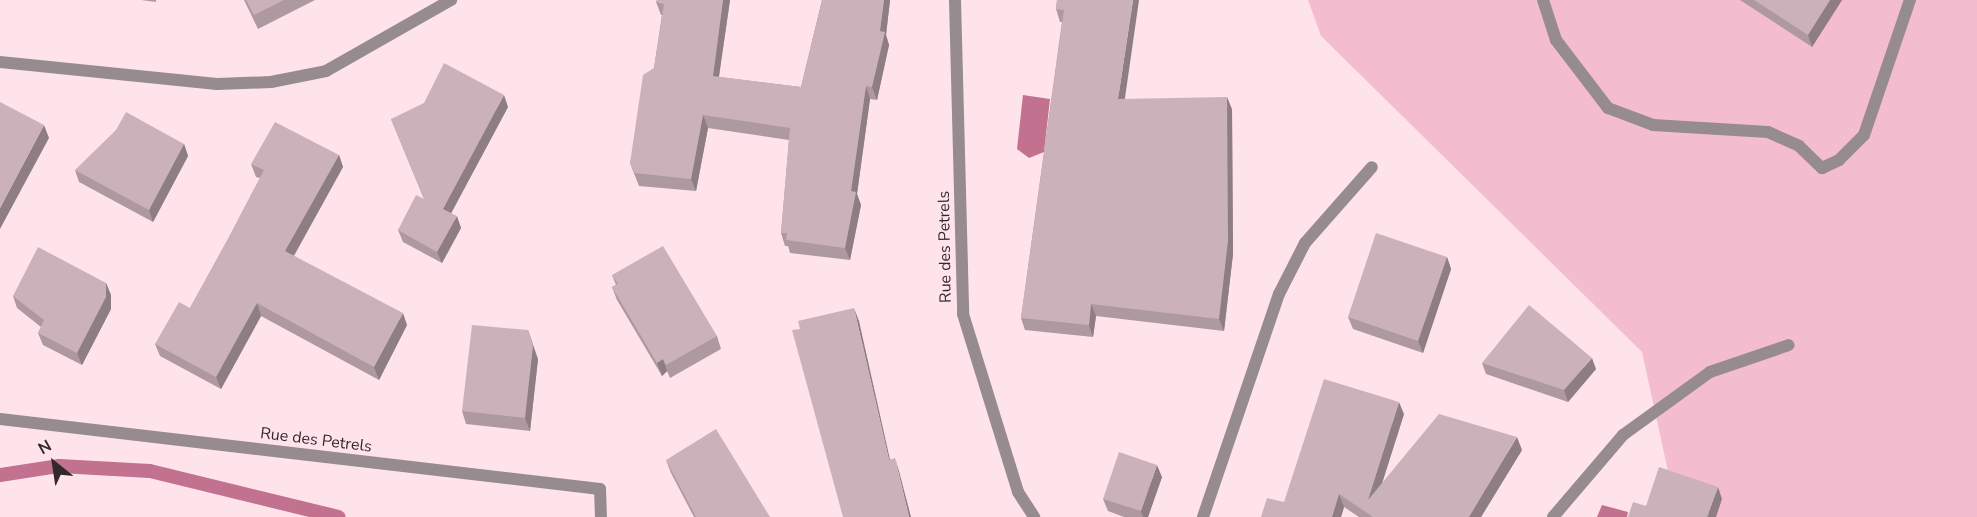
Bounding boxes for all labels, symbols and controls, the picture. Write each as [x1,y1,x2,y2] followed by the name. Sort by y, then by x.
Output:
[934,191,956,303] street label: Rue des Petrels
[259,424,373,456] street label: Rue des Petrels
[24,433,84,493] north arrow
[34,435,56,460] text: N

